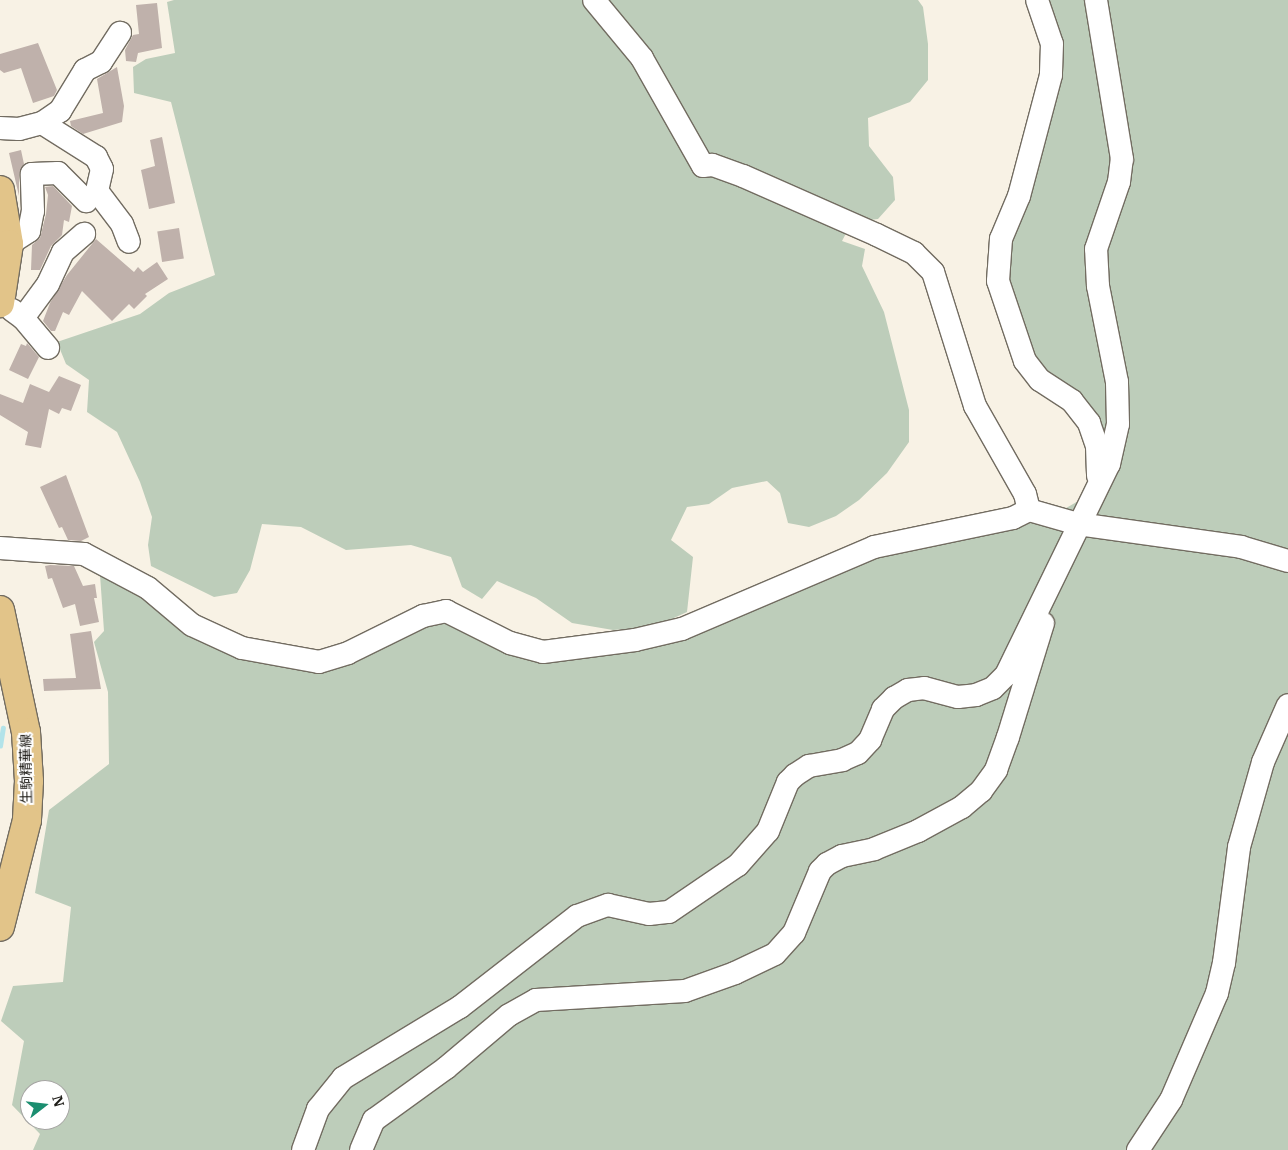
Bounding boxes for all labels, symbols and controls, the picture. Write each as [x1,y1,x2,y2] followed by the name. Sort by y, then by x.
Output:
[17,734,35,804] street label: 生駒精華線
[20,1080,70,1130] north arrow
[48,1093,69,1109] text: N

